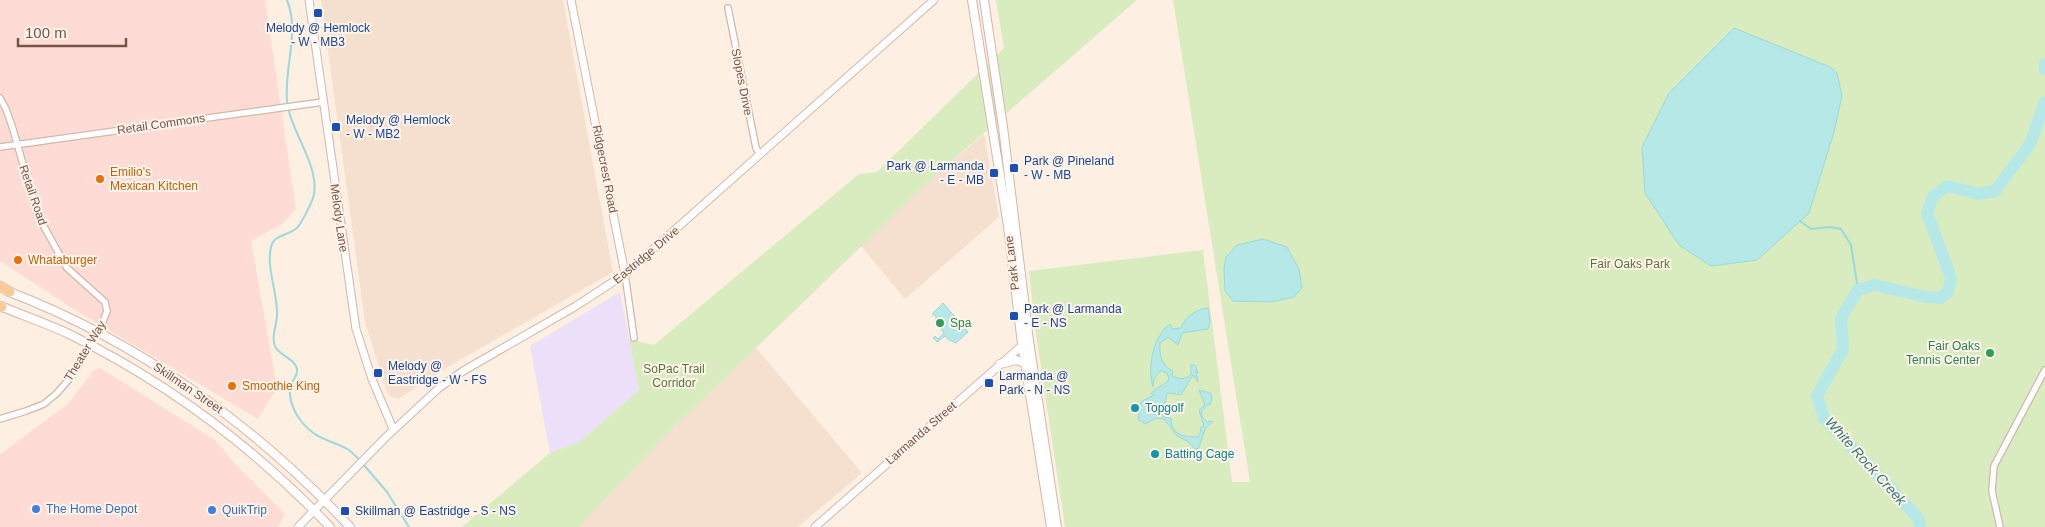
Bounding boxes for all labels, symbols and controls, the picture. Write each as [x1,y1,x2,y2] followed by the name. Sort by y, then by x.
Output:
[312,7,324,19] marker: Melody @ Hemlock - W - MB3
[18,15,125,47] scale bar
[266,21,371,49] place label: Melody @ Hemlock - W - MB3
[25,24,67,41] text: 100 m
[729,47,755,117] street label: Slopes Drive
[116,111,206,137] street label: Retail Commons
[346,113,451,141] place label: Melody @ Hemlock - W - MB2
[330,121,342,133] marker: Melody @ Hemlock - W - MB2
[590,124,620,214] street label: Ridgecrest Road
[1024,154,1114,182] place label: Park @ Pineland - W - MB
[886,159,984,187] place label: Park @ Larmanda - E - MB
[1008,162,1020,174] marker: Park @ Pineland - W - MB
[16,163,50,227] street label: Retail Road
[110,165,198,193] place label: Emilio's Mexican Kitchen
[988,167,1000,179] marker: Park @ Larmanda - E - MB
[94,173,106,185] marker: Emilio's Mexican Kitchen
[327,183,351,253] street label: Melody Lane
[610,223,682,287] street label: Eastridge Drive
[1002,235,1022,291] street label: Park Lane
[28,253,97,267] place label: Whataburger
[12,254,24,266] marker: Whataburger
[1590,257,1671,271] park label: Fair Oaks Park
[1024,302,1122,330] place label: Park @ Larmanda - E - NS
[1008,310,1020,322] marker: Park @ Larmanda - E - NS
[950,316,972,330] place label: Spa
[934,317,946,329] marker: Spa
[61,318,109,384] street label: Theater Way
[1906,339,1980,367] place label: Fair Oaks Tennis Center
[1984,347,1996,359] marker: Fair Oaks Tennis Center
[388,359,487,387] place label: Melody @ Eastridge - W - FS
[151,360,226,417] street label: Skillman Street
[643,362,705,390] park label: SoPac Trail Corridor
[372,367,384,379] marker: Melody @ Eastridge - W - FS
[999,369,1070,397] place label: Larmanda @ Park - N - NS
[983,377,995,389] marker: Larmanda @ Park - N - NS
[242,379,320,393] place label: Smoothie King
[226,380,238,392] marker: Smoothie King
[883,398,960,468] street label: Larmanda Street
[1145,401,1184,415] place label: Topgolf
[1129,402,1141,414] marker: Topgolf
[1822,414,1910,509] water label: White Rock Creek
[1165,447,1235,461] place label: Batting Cage
[1149,448,1161,460] marker: Batting Cage
[46,502,138,516] place label: The Home Depot
[30,503,42,515] marker: The Home Depot
[222,503,267,517] place label: QuikTrip
[206,504,218,516] marker: QuikTrip
[355,504,516,518] place label: Skillman @ Eastridge - S - NS
[339,505,351,517] marker: Skillman @ Eastridge - S - NS

